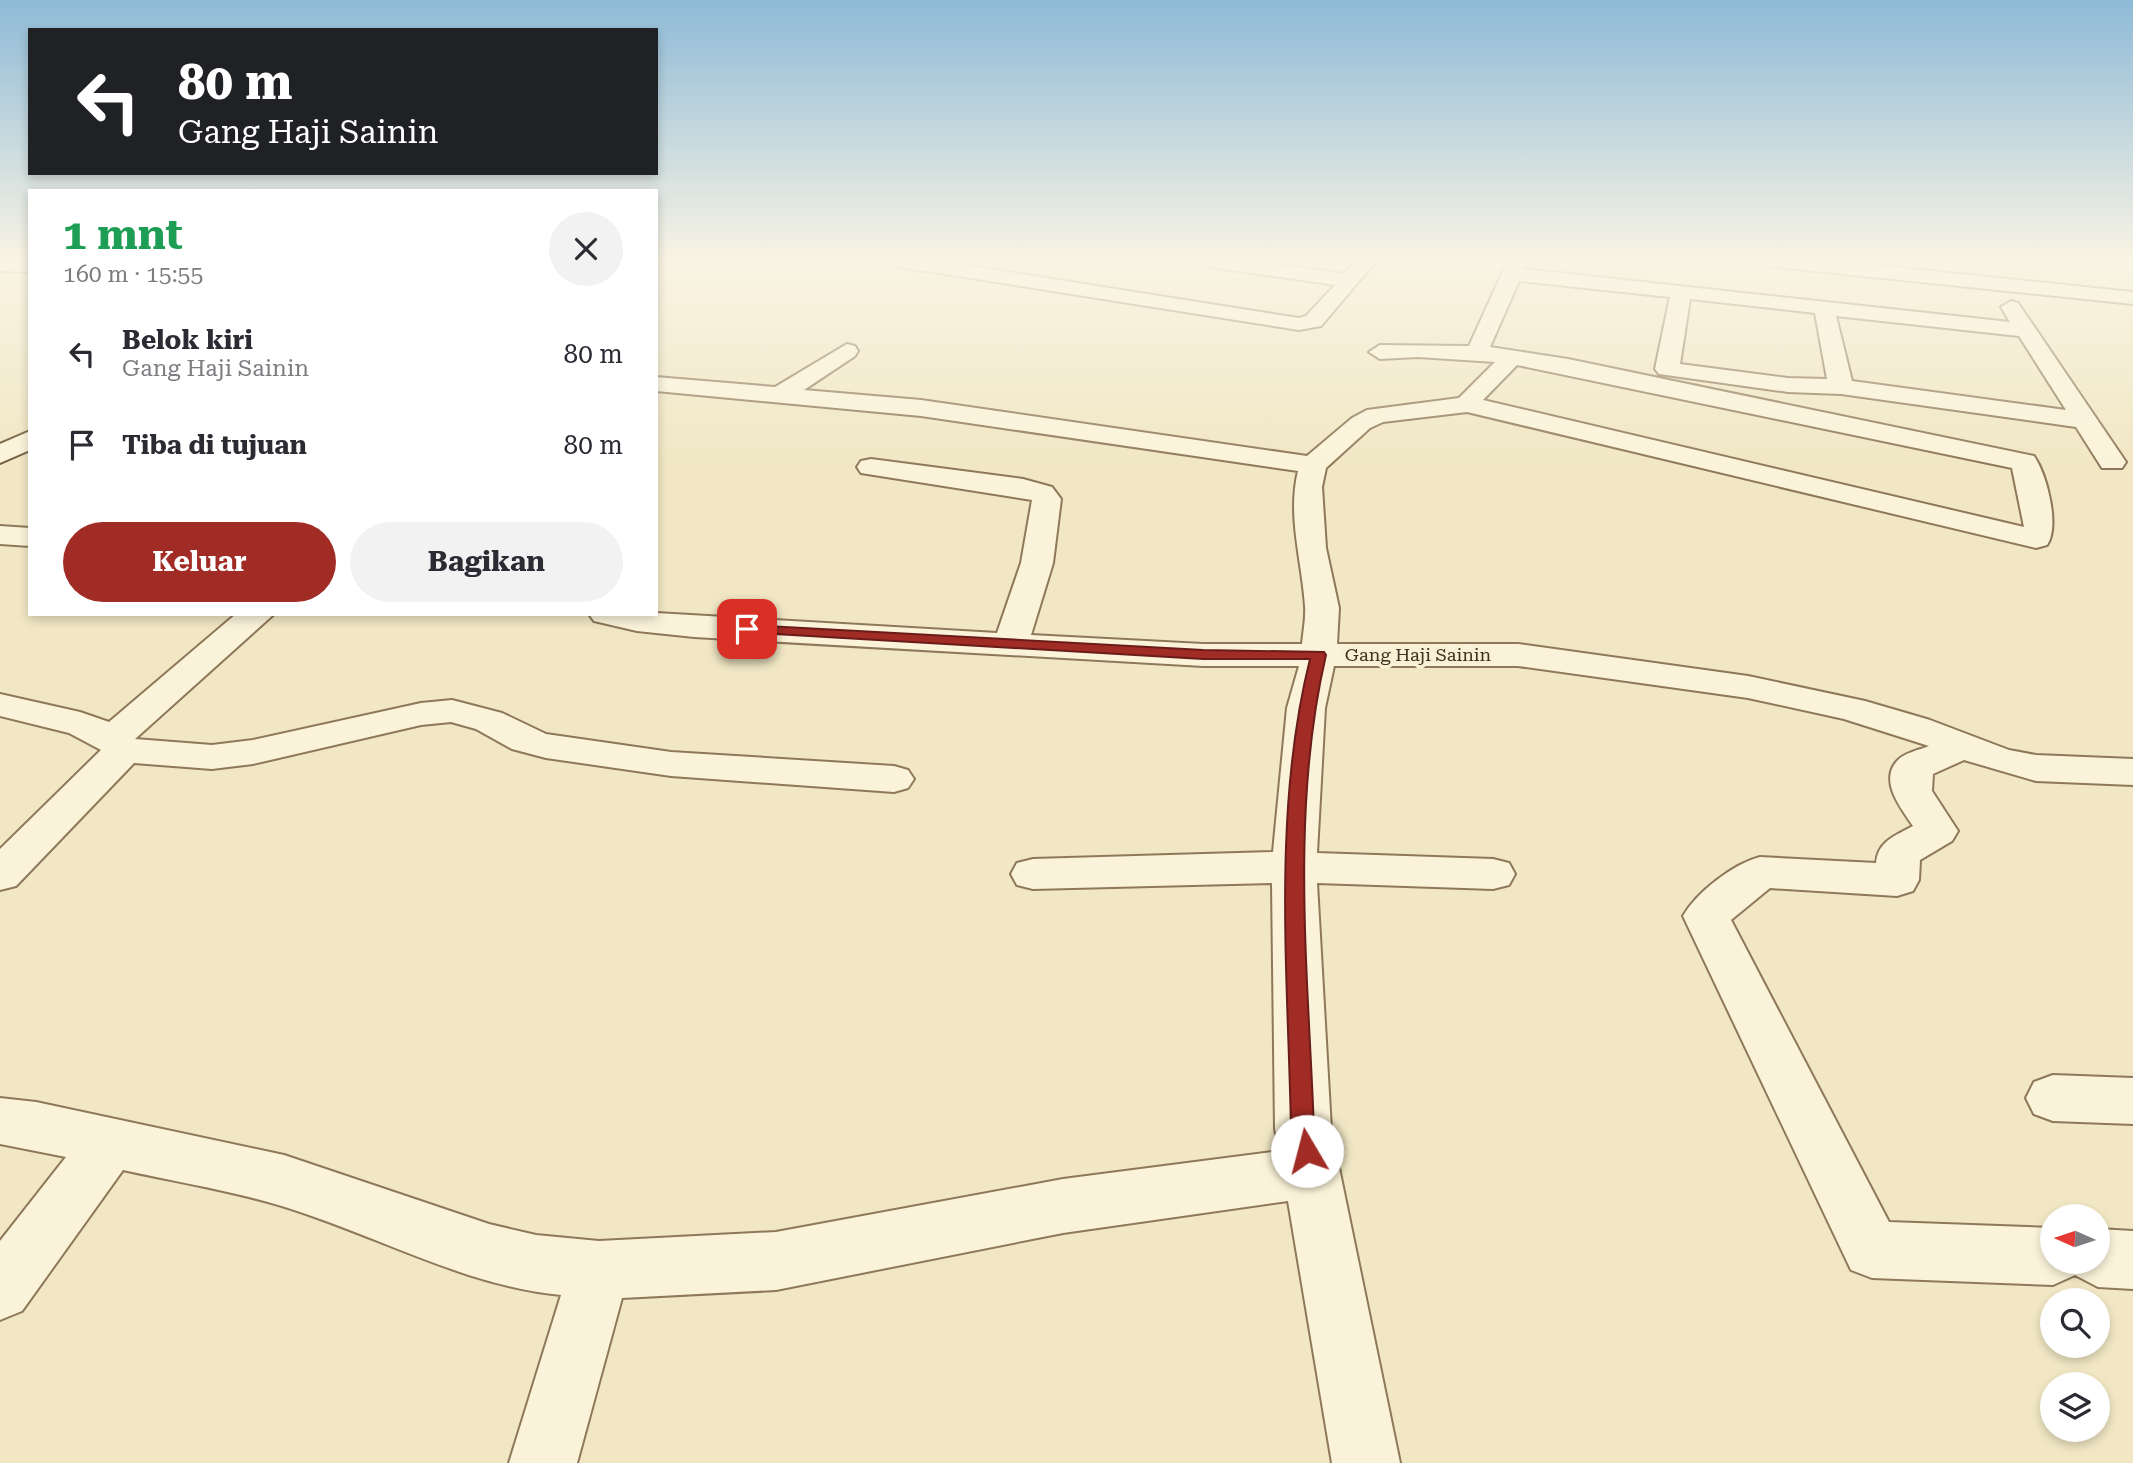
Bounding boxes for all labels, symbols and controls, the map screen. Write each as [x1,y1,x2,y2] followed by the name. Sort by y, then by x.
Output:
[178,54,293,111] text: 80 m
[63,56,154,147] icon: left
[178,113,438,151] text: Gang Haji Sainin
[63,210,183,259] text: 1 mnt
[549,212,623,286] button: close
[63,261,203,288] text: 160 m · 15:55
[122,325,253,355] text: Belok kiri
[63,335,101,373] icon: left
[564,339,623,369] text: 80 m
[122,355,309,382] text: Gang Haji Sainin
[63,426,101,464] icon: arrive
[122,430,307,460] text: Tiba di tujuan
[564,430,623,460] text: 80 m
[63,522,336,602] button: Keluar
[350,522,623,602] button: Bagikan
[717,599,777,659] pin
[728,610,766,648] icon: arrive
[1345,644,1492,665] street label: Gang Haji Sainin
[1270,1114,1344,1188] position arrow
[2040,1204,2110,1274] north arrow
[2040,1204,2110,1442] map controls
[2040,1288,2110,1358] button: search
[2040,1372,2110,1442] button: layers

